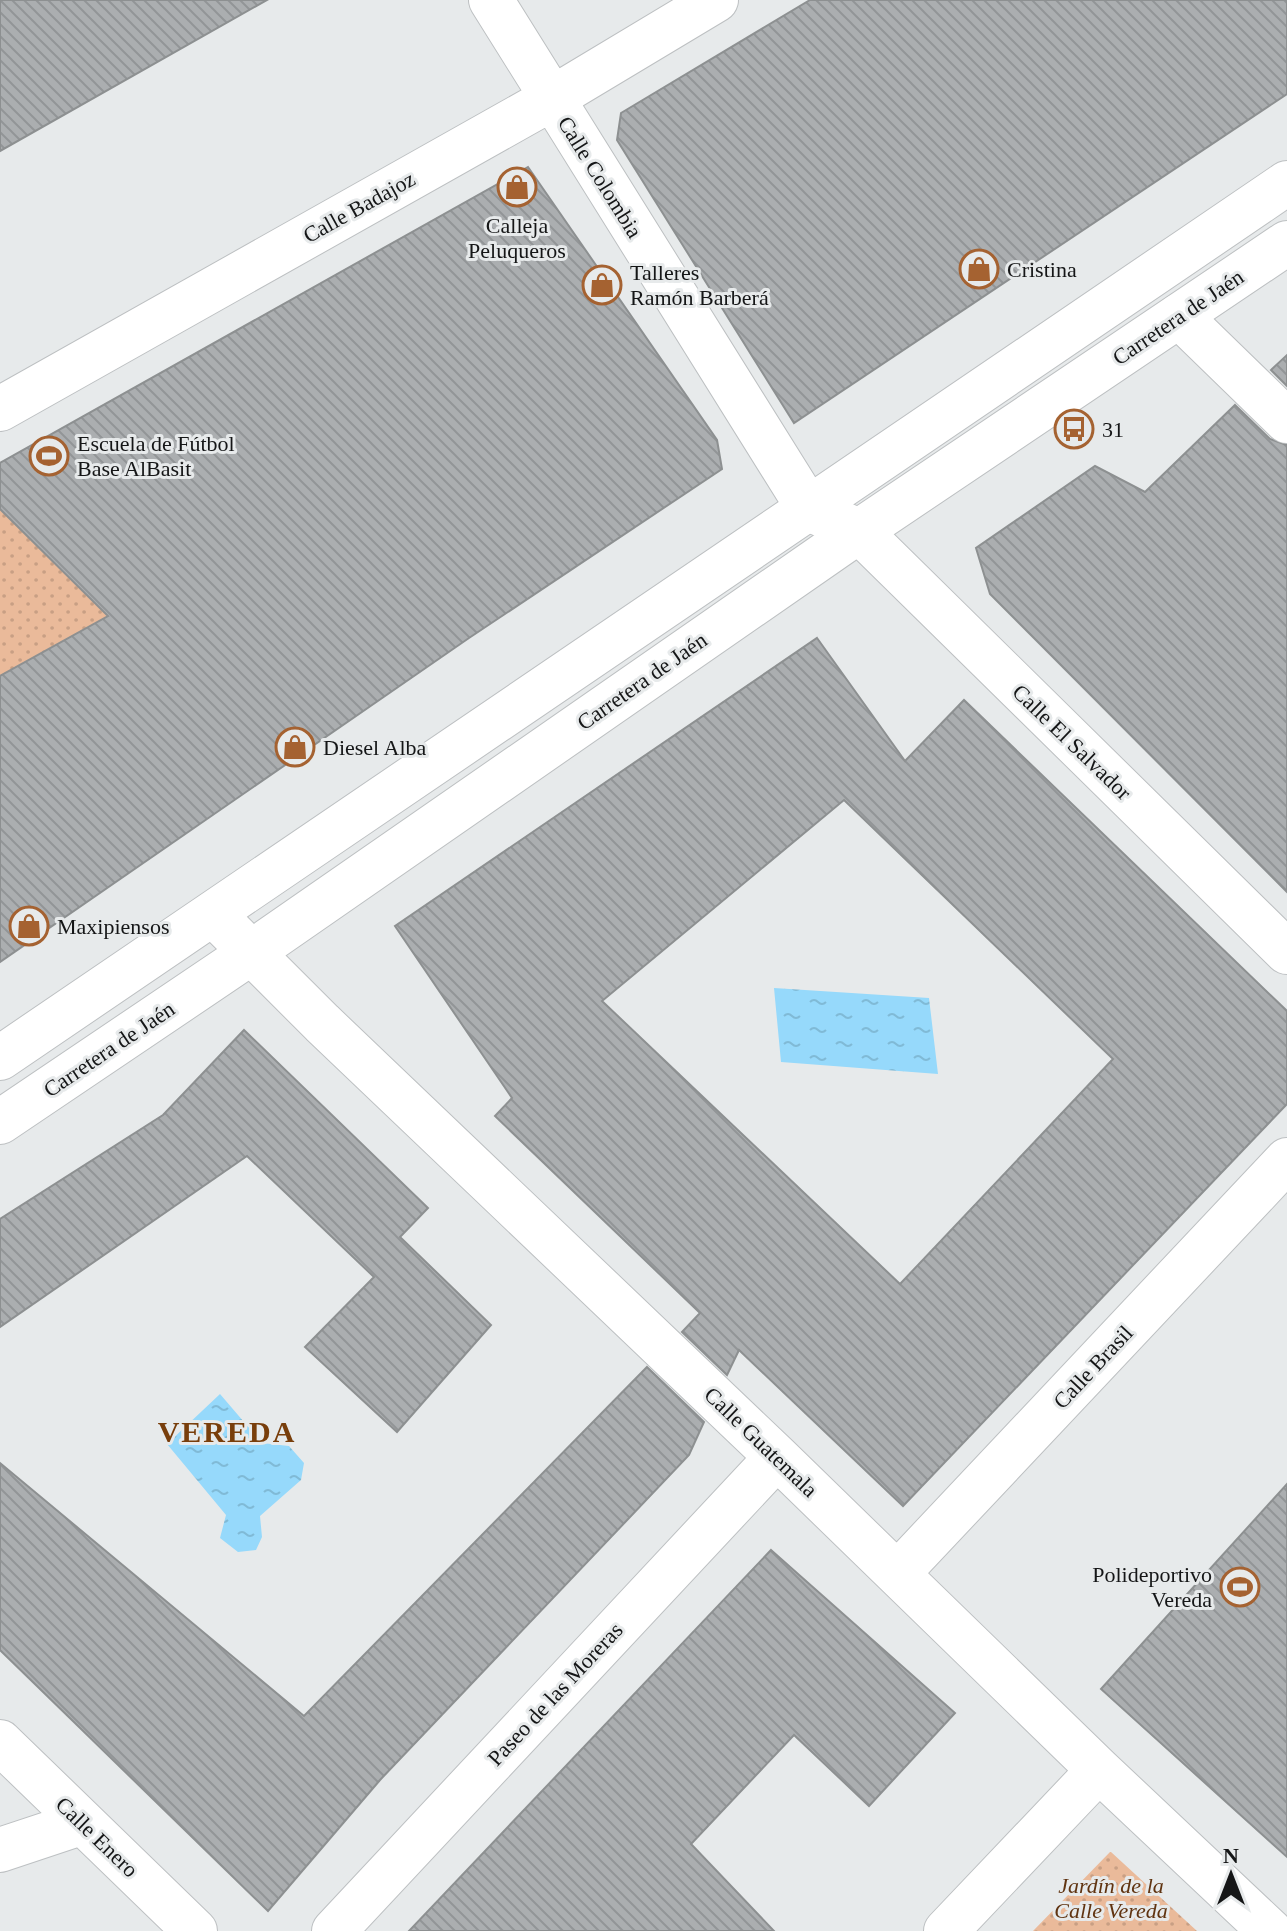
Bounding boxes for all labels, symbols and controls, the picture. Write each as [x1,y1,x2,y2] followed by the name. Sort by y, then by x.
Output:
[553,112,647,243] street label: Calle Colombia
[299,166,419,248] street label: Calle Badajoz
[496,166,538,208] shop icon: Calleja Peluqueros
[468,213,566,263] place label: Calleja Peluqueros
[958,248,1000,290] shop icon: Cristina
[1007,257,1077,282] place label: Cristina
[630,260,769,310] place label: Talleres Ramón Barberá
[581,264,623,306] shop icon: Talleres Ramón Barberá
[1108,264,1248,370] street label: Carretera de Jaén
[1053,408,1095,450] bus stop icon: 31
[1102,417,1124,442] place label: 31
[77,431,235,481] place label: Escuela de Fútbol Base AlBasit
[28,435,70,477] sports icon: Escuela de Fútbol Base AlBasit
[572,627,712,735] street label: Carretera de Jaén
[1008,679,1137,805] street label: Calle El Salvador
[274,726,316,768] shop icon: Diesel Alba
[323,735,426,760] place label: Diesel Alba
[8,905,50,947] shop icon: Maxipiensos
[57,914,169,939] place label: Maxipiensos
[39,996,179,1102] street label: Carretera de Jaén
[1048,1320,1138,1414] street label: Calle Brasil
[699,1382,823,1502] street label: Calle Guatemala
[158,1415,296,1448] district label: VEREDA
[1092,1562,1212,1612] place label: Polideportivo Vereda
[1219,1566,1261,1608] sports icon: Polideportivo Vereda
[482,1617,628,1771] street label: Paseo de las Moreras
[51,1792,143,1882] street label: Calle Enero
[1191,1835,1271,1915] north arrow
[1223,1843,1239,1868] text: N
[1054,1873,1168,1923] park label: Jardín de la Calle Vereda

